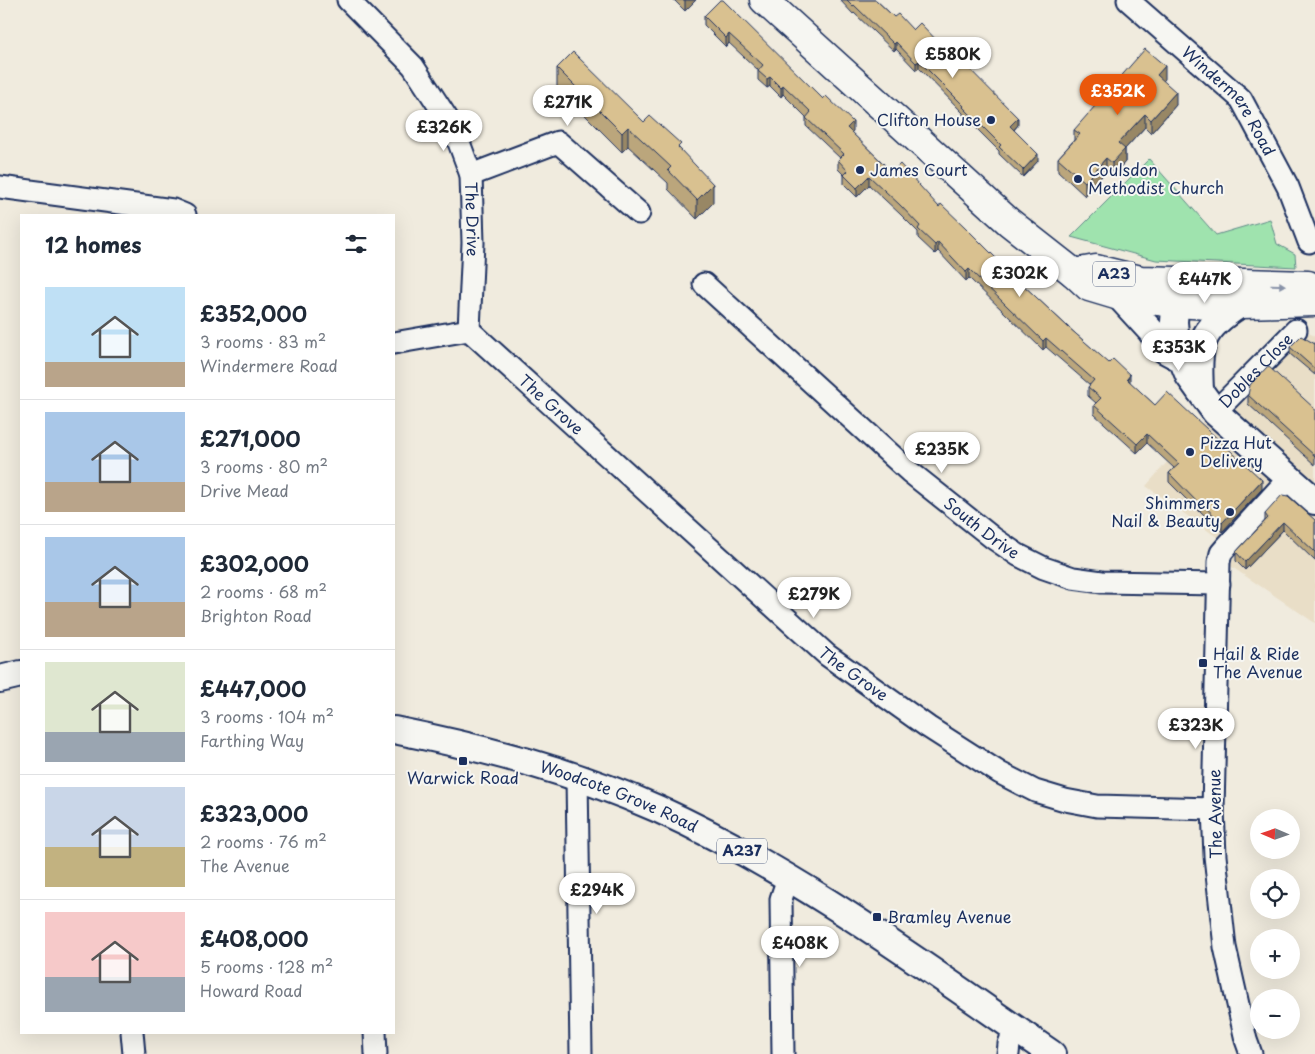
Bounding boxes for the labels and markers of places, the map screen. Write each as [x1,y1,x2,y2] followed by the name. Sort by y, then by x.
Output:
[918,36,988,79] pin: £580K
[1083,74,1153,116] pin: £352K
[533,84,603,127] pin: £271K
[877,107,981,131] place label: Clifton House
[409,110,479,152] pin: £326K
[985,114,997,126] marker: Clifton House
[870,157,968,181] place label: James Court
[1088,157,1224,199] place label: Coulsdon Methodist Church
[854,164,866,176] marker: James Court
[1072,173,1084,185] marker: Coulsdon Methodist Church
[985,256,1055,298] pin: £302K
[1170,262,1240,304] pin: £447K
[1144,330,1214,372] pin: £353K
[1200,430,1272,472] place label: Pizza Hut Delivery
[907,432,977,474] pin: £235K
[1184,446,1196,458] marker: Pizza Hut Delivery
[1111,490,1220,532] place label: Shimmers Nail & Beauty
[1224,506,1236,518] marker: Shimmers Nail & Beauty
[779,576,849,619] pin: £279K
[1213,641,1303,683] place label: Hail & Ride The Avenue
[1197,657,1209,669] marker: Hail & Ride The Avenue
[1161,708,1231,750] pin: £323K
[457,755,469,767] marker: Warwick Road
[407,765,519,789] place label: Warwick Road
[562,872,632,915] pin: £294K
[887,904,1012,928] place label: Bramley Avenue
[871,911,883,923] marker: Bramley Avenue
[765,926,835,968] pin: £408K

